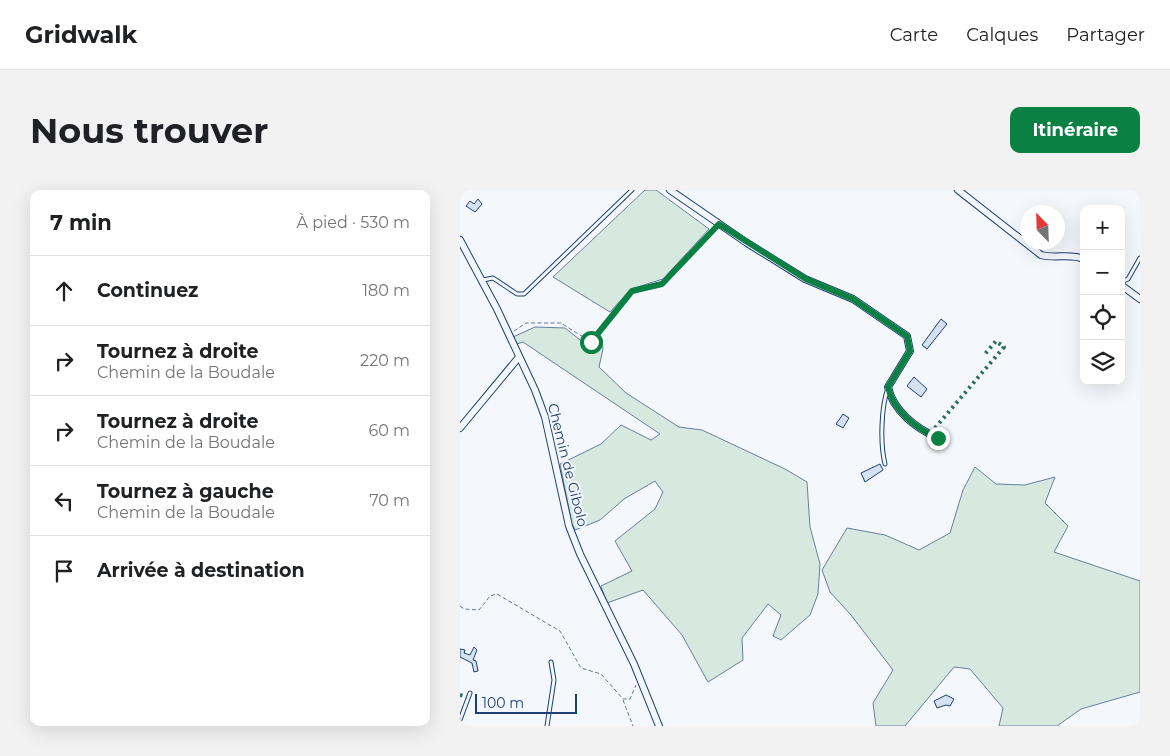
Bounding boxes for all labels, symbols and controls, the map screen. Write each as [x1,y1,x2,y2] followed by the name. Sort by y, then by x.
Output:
[25,20,137,49] text: Gridwalk
[890,24,938,46] text: Carte
[966,24,1038,46] text: Calques
[1066,24,1145,46] text: Partager
[1010,107,1140,153] button: Itinéraire
[30,109,268,152] text: Nous trouver
[1020,205,1065,250] north arrow
[1080,205,1125,385] map controls
[1080,205,1125,250] button: +
[50,210,112,235] text: 7 min
[296,213,410,232] text: À pied · 530 m
[1080,250,1125,295] button: −
[50,277,78,305] icon: ahead
[97,279,198,302] text: Continuez
[362,281,410,300] text: 180 m
[1080,295,1125,340] button: locate
[580,331,603,354] route start
[97,340,258,363] text: Tournez à droite
[1080,340,1125,385] button: layers
[50,347,78,375] icon: right
[360,351,410,370] text: 220 m
[97,363,275,382] text: Chemin de la Boudale
[544,401,592,529] street label: Chemin de Gibolo
[97,410,258,433] text: Tournez à droite
[50,417,78,445] icon: right
[368,421,410,440] text: 60 m
[927,427,950,450] route end
[97,433,275,452] text: Chemin de la Boudale
[97,480,274,503] text: Tournez à gauche
[50,487,78,515] icon: left
[369,491,410,510] text: 70 m
[97,503,275,522] text: Chemin de la Boudale
[50,557,78,585] icon: arrive
[97,559,305,582] text: Arrivée à destination
[475,691,578,714] scale bar
[482,694,524,712] text: 100 m

